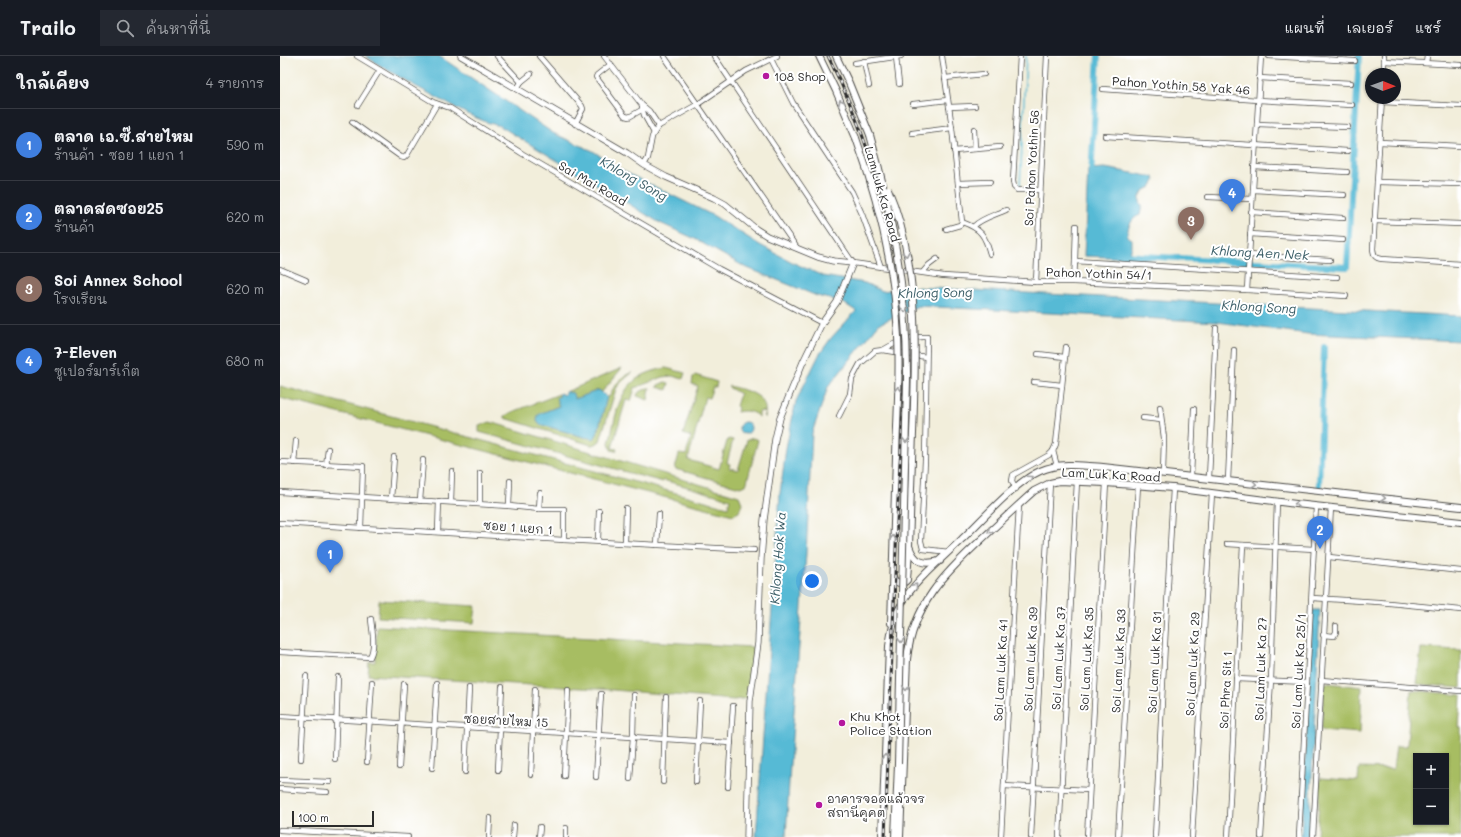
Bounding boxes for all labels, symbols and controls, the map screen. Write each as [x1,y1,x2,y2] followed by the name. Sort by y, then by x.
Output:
[100,10,380,46] search box
[20,15,76,40] text: Trailo
[114,17,136,39] icon: search
[146,18,210,38] text: ค้นหาที่นี่
[1285,18,1325,37] text: แผนที่
[1347,18,1393,37] text: เลเยอร์
[1415,18,1441,37] text: แชร์
[774,68,826,84] place label: 108 Shop
[1365,68,1401,104] north arrow
[16,71,90,93] text: ใกล้เคียง
[761,71,771,81] marker: 108 Shop
[1111,72,1251,98] street label: Pahon Yothin 58 Yak 46
[206,74,264,91] text: 4 รายการ
[838,99,846,107] one-way arrow
[1020,110,1042,226] street label: Soi Pahon Yothin 56
[54,126,193,146] text: ตลาด เอ.ซ๊.สายไหม
[26,136,32,153] text: 1
[226,136,264,153] text: 590 m
[862,144,904,244] street label: Lam Luk Ka Road
[54,146,184,163] text: ร้านค้า · ซอย 1 แยก 1
[597,152,671,204] water label: Khlong Song
[556,157,630,209] street label: Sai Mai Road
[1219,179,1245,212] pin: 4
[54,198,164,218] text: ตลาดสดซอย25
[1178,207,1204,240] pin: 3
[25,208,33,225] text: 2
[226,208,264,225] text: 620 m
[54,218,95,235] text: ร้านค้า
[1211,241,1310,263] water label: Khlong Aen Nek
[901,251,910,257] one-way arrow
[1046,263,1152,283] street label: Pahon Yothin 54/1
[54,270,182,290] text: Soi Annex School
[25,280,33,297] text: 3
[226,280,264,297] text: 620 m
[897,283,973,301] water label: Khlong Song
[54,290,107,307] text: โรงเรียน
[1221,296,1297,316] water label: Khlong Song
[901,307,910,313] one-way arrow
[54,342,117,362] text: 7-Eleven
[25,352,33,369] text: 4
[226,352,264,369] text: 680 m
[54,362,140,379] text: ซูเปอร์มาร์เก็ต
[894,386,902,392] one-way arrow
[902,437,910,443] one-way arrow
[1061,463,1161,485] street label: Lam Luk Ka Road
[1025,476,1032,483] one-way arrow
[1251,479,1257,488] one-way arrow
[1380,494,1386,503] one-way arrow
[1294,500,1300,509] one-way arrow
[765,511,789,605] water label: Khlong Hok Wa
[1307,516,1333,549] pin: 2
[483,517,553,537] street label: ซอย 1 แยก 1
[987,526,995,534] one-way arrow
[889,535,898,541] one-way arrow
[317,540,343,573] pin: 1
[802,571,822,591] your location
[910,584,917,591] one-way arrow
[1047,605,1069,710] street label: Soi Lam Luk Ka 37
[1019,606,1041,712] street label: Soi Lam Luk Ka 39
[1075,607,1097,711] street label: Soi Lam Luk Ka 35
[1107,608,1129,714] street label: Soi Lam Luk Ka 33
[1143,610,1165,714] street label: Soi Lam Luk Ka 31
[1181,612,1203,716] street label: Soi Lam Luk Ka 29
[1287,613,1309,729] street label: Soi Lam Luk Ka 25/1
[1250,617,1270,721] street label: Soi Lam Luk Ka 27
[989,618,1011,722] street label: Soi Lam Luk Ka 41
[897,637,905,643] one-way arrow
[1215,651,1235,729] street label: Soi Phra Sit 1
[902,685,911,691] one-way arrow
[850,708,932,738] place label: Khu Khot Police Station
[463,710,549,730] street label: ซอยสายไหม 15
[837,718,847,728] marker: Khu Khot Police Station
[1413,753,1449,825] map controls
[1413,753,1449,789] button: +
[880,754,889,760] one-way arrow
[1413,789,1449,825] button: −
[827,790,925,822] place label: อาคารจอดแล้วจร สถานีคูคต
[814,800,824,810] marker: อาคารจอดแล้วจร สถานีคูคต
[292,809,374,828] scale bar
[298,810,329,825] text: 100 m

